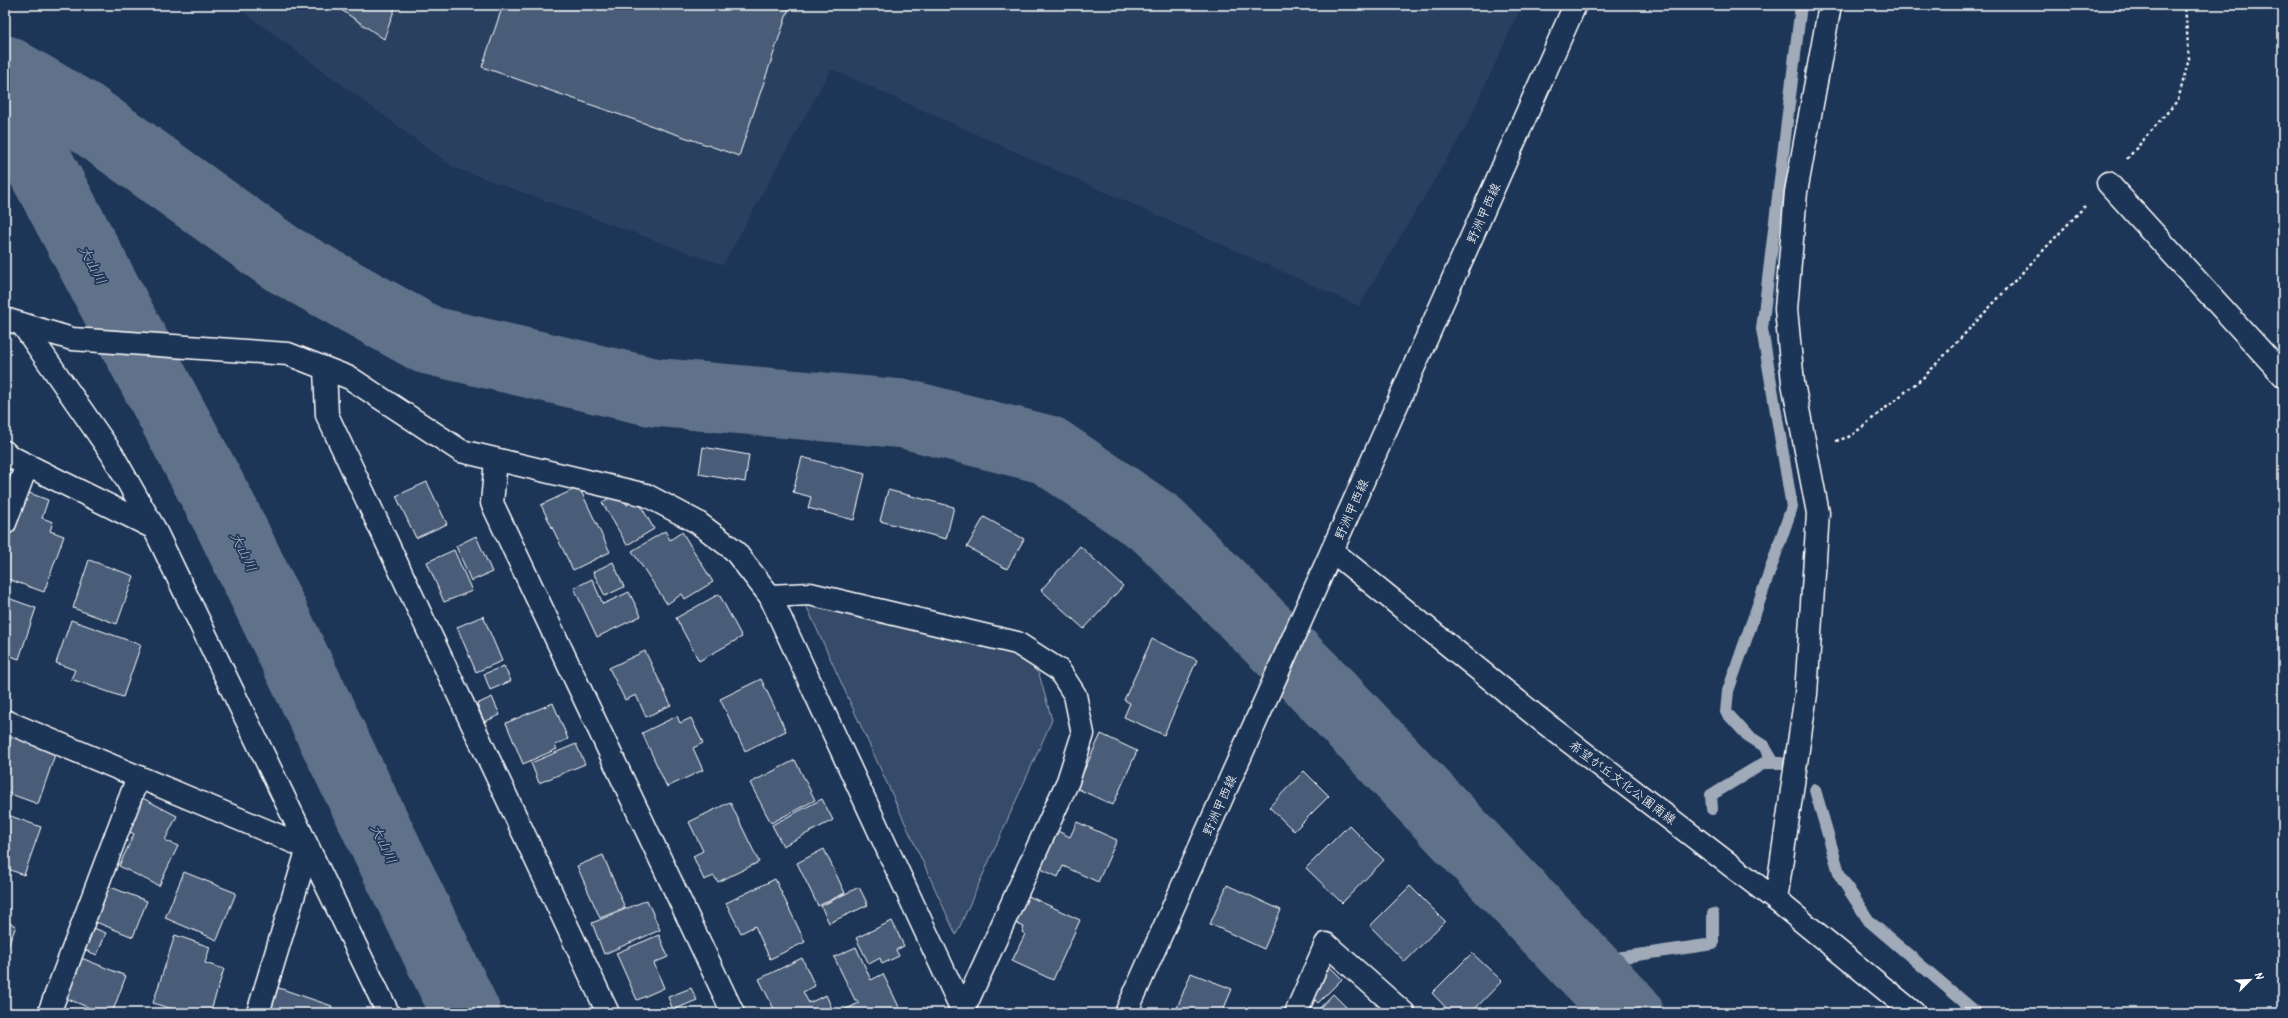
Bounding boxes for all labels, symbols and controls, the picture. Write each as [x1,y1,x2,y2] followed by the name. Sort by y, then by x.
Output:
[1462,179,1508,248] street label: 野洲甲西線
[73,242,112,289] water label: 大山川
[1330,475,1376,544] street label: 野洲甲西線
[224,529,262,576] water label: 大山川
[1564,736,1681,831] street label: 希望が丘文化公園南線
[1198,771,1244,840] street label: 野洲甲西線
[364,821,402,868] water label: 大山川
[2230,960,2270,1000] north arrow
[2249,970,2268,983] text: N

